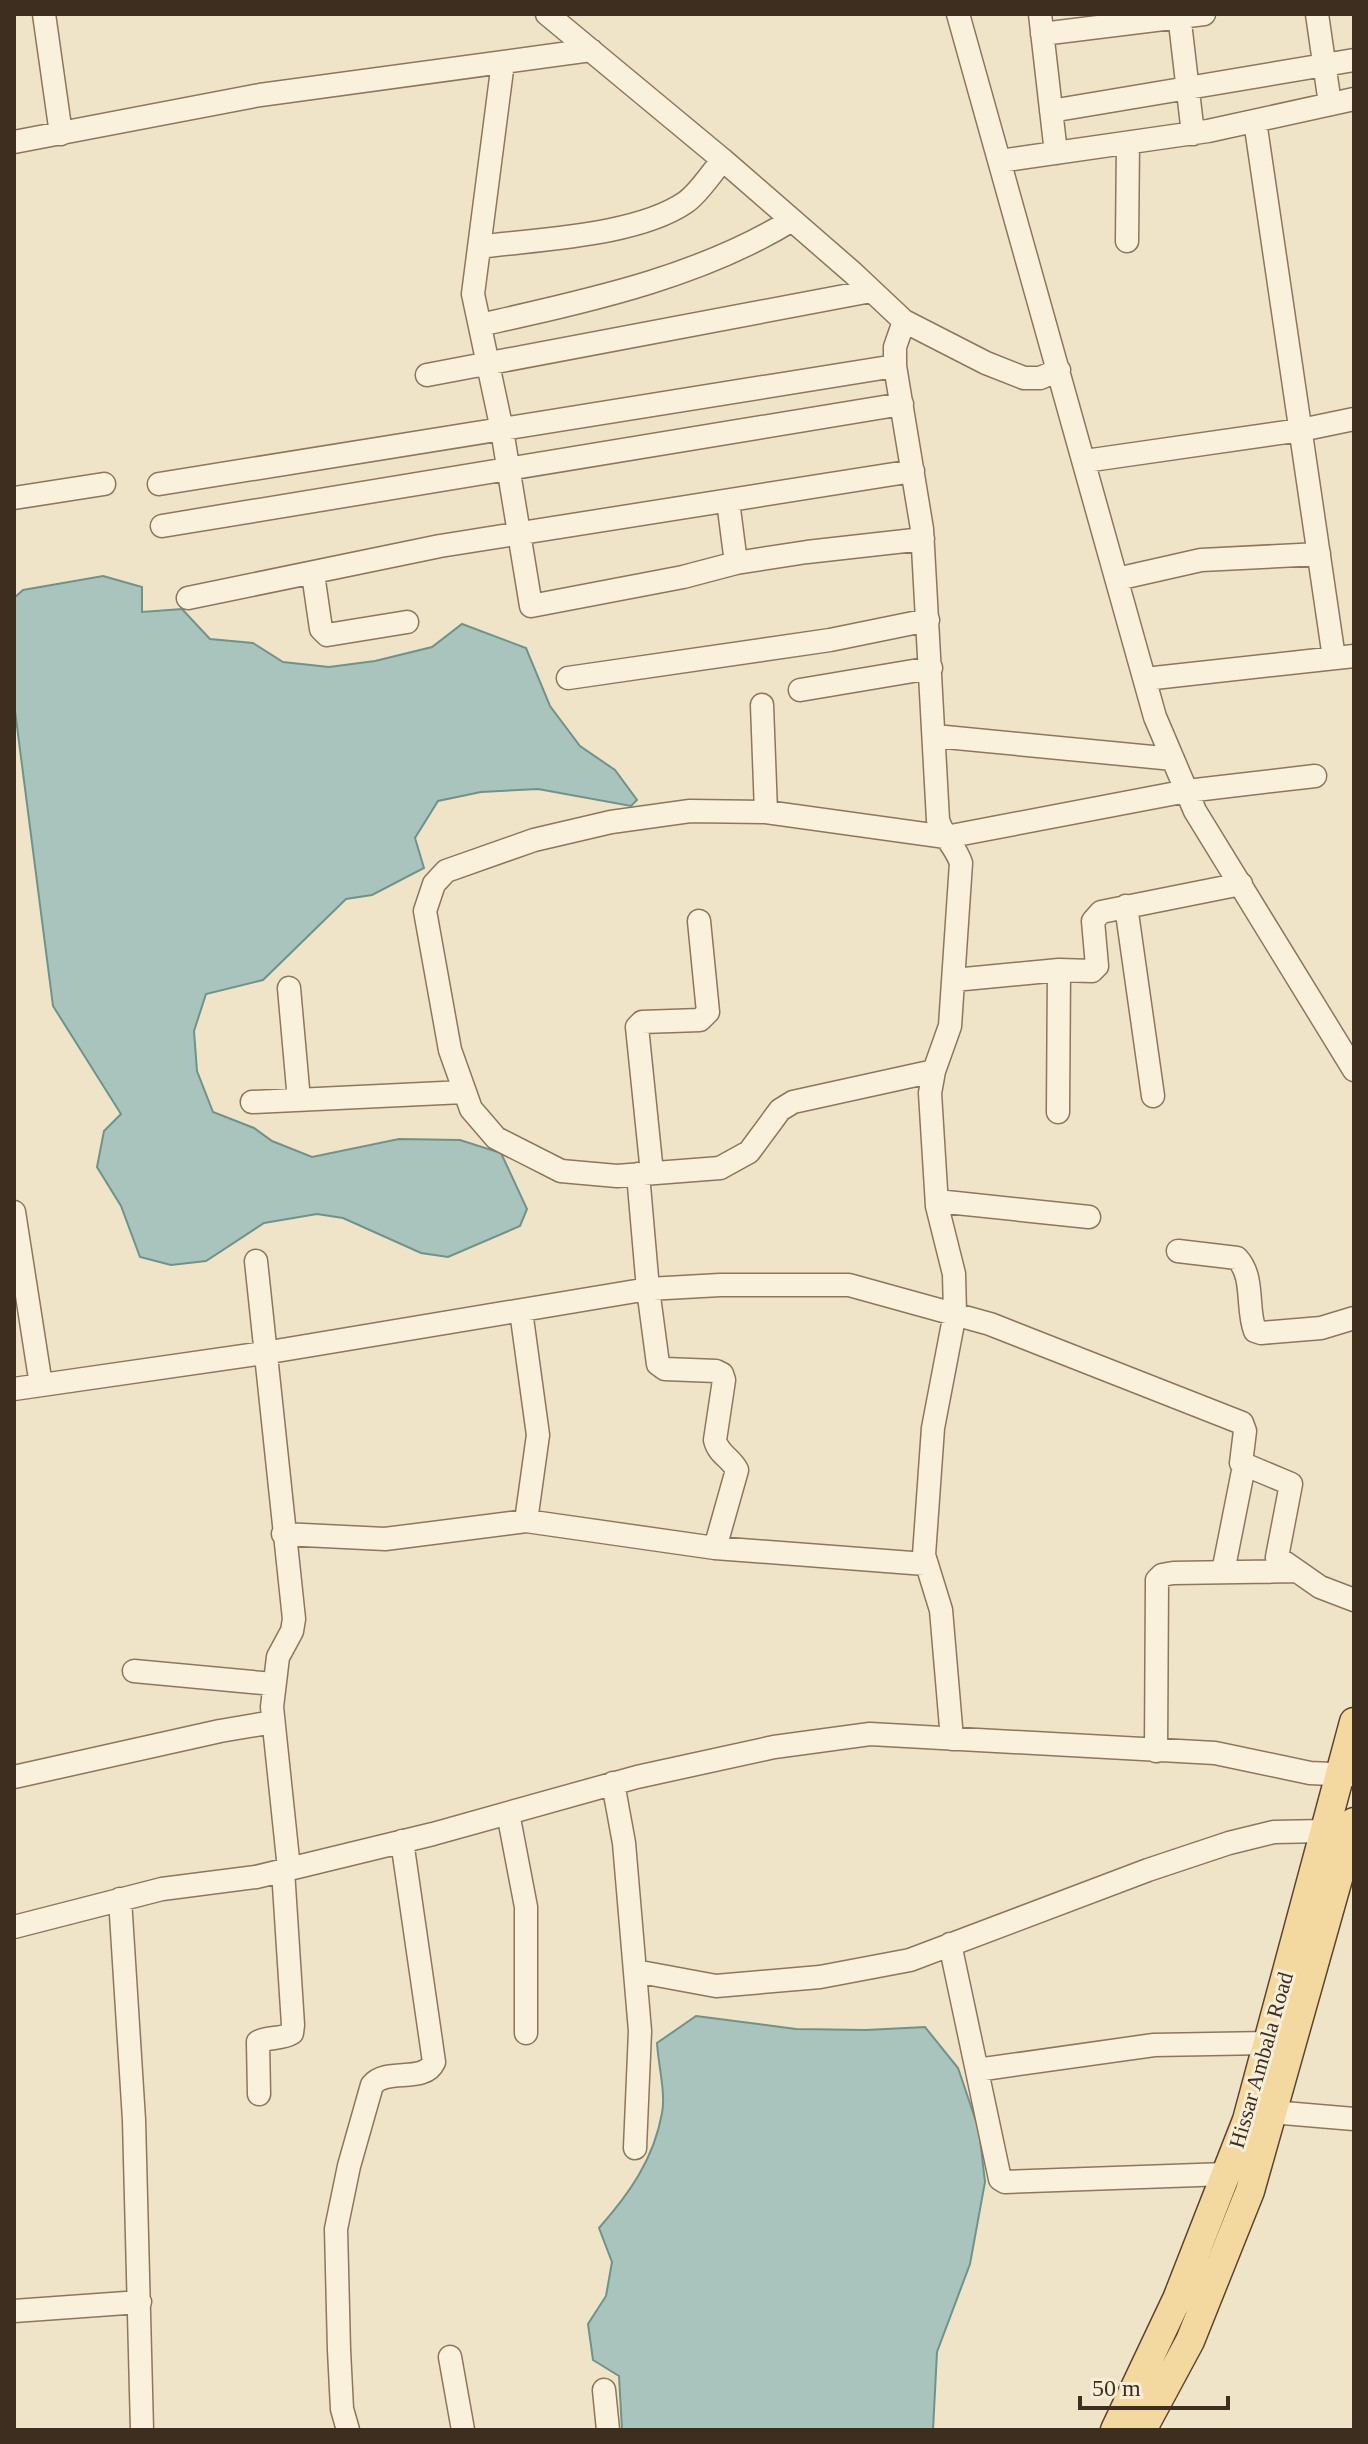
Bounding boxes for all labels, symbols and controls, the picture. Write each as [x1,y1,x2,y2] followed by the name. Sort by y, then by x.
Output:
[1224,1969,1298,2151] street label: Hissar Ambala Road
[1080,2360,1228,2410] scale bar
[1092,2375,1141,2401] text: 50 m

